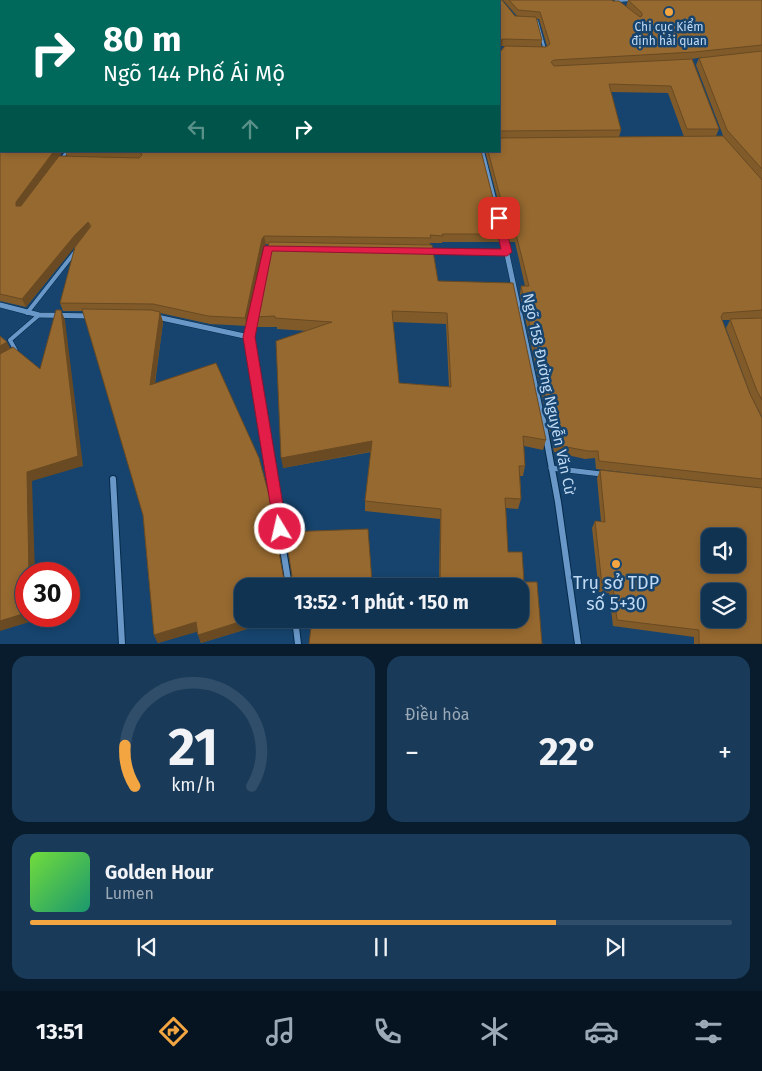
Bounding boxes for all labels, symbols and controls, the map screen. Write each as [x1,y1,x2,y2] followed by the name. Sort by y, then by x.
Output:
[663,6,675,18] marker: Chi cục Kiểm định hải quan
[103,18,182,60] text: 80 m
[631,18,707,48] place label: Chi cục Kiểm định hải quan
[20,20,85,85] icon: right
[103,60,285,87] text: Ngõ 144 Phố Ái Mộ
[183,115,211,143] icon: left
[236,115,264,143] icon: ahead
[289,115,317,143] icon: right
[478,197,520,239] pin
[485,204,513,232] icon: arrive
[519,292,579,497] street label: Ngõ 158 Đường Nguyễn Văn Cừ
[253,502,305,554] position arrow
[701,528,746,628] map controls
[701,528,746,573] button: sound
[610,558,622,570] marker: Trụ sở TDP số 5+30
[15,562,80,627] speed limit sign: 30
[573,572,659,615] place label: Trụ sở TDP số 5+30
[701,583,746,628] button: layers
[294,591,469,614] text: 13:52 · 1 phút · 150 m
[405,705,470,724] text: Điều hòa
[169,716,218,779] text: 21
[539,729,598,775] text: 22°
[405,736,419,769] text: −
[718,736,732,769] text: +
[171,774,216,796] text: km/h
[105,861,214,884] text: Golden Hour
[105,884,154,903] text: Lumen
[133,933,161,961] icon: previous
[367,933,395,961] icon: pause
[601,933,629,961] icon: next
[156,1014,191,1049] icon: directions
[263,1014,298,1049] icon: music
[370,1014,405,1049] icon: phone
[477,1014,512,1049] icon: climate
[584,1014,619,1049] icon: car
[691,1014,726,1049] icon: filters
[36,1018,84,1045] text: 13:51

